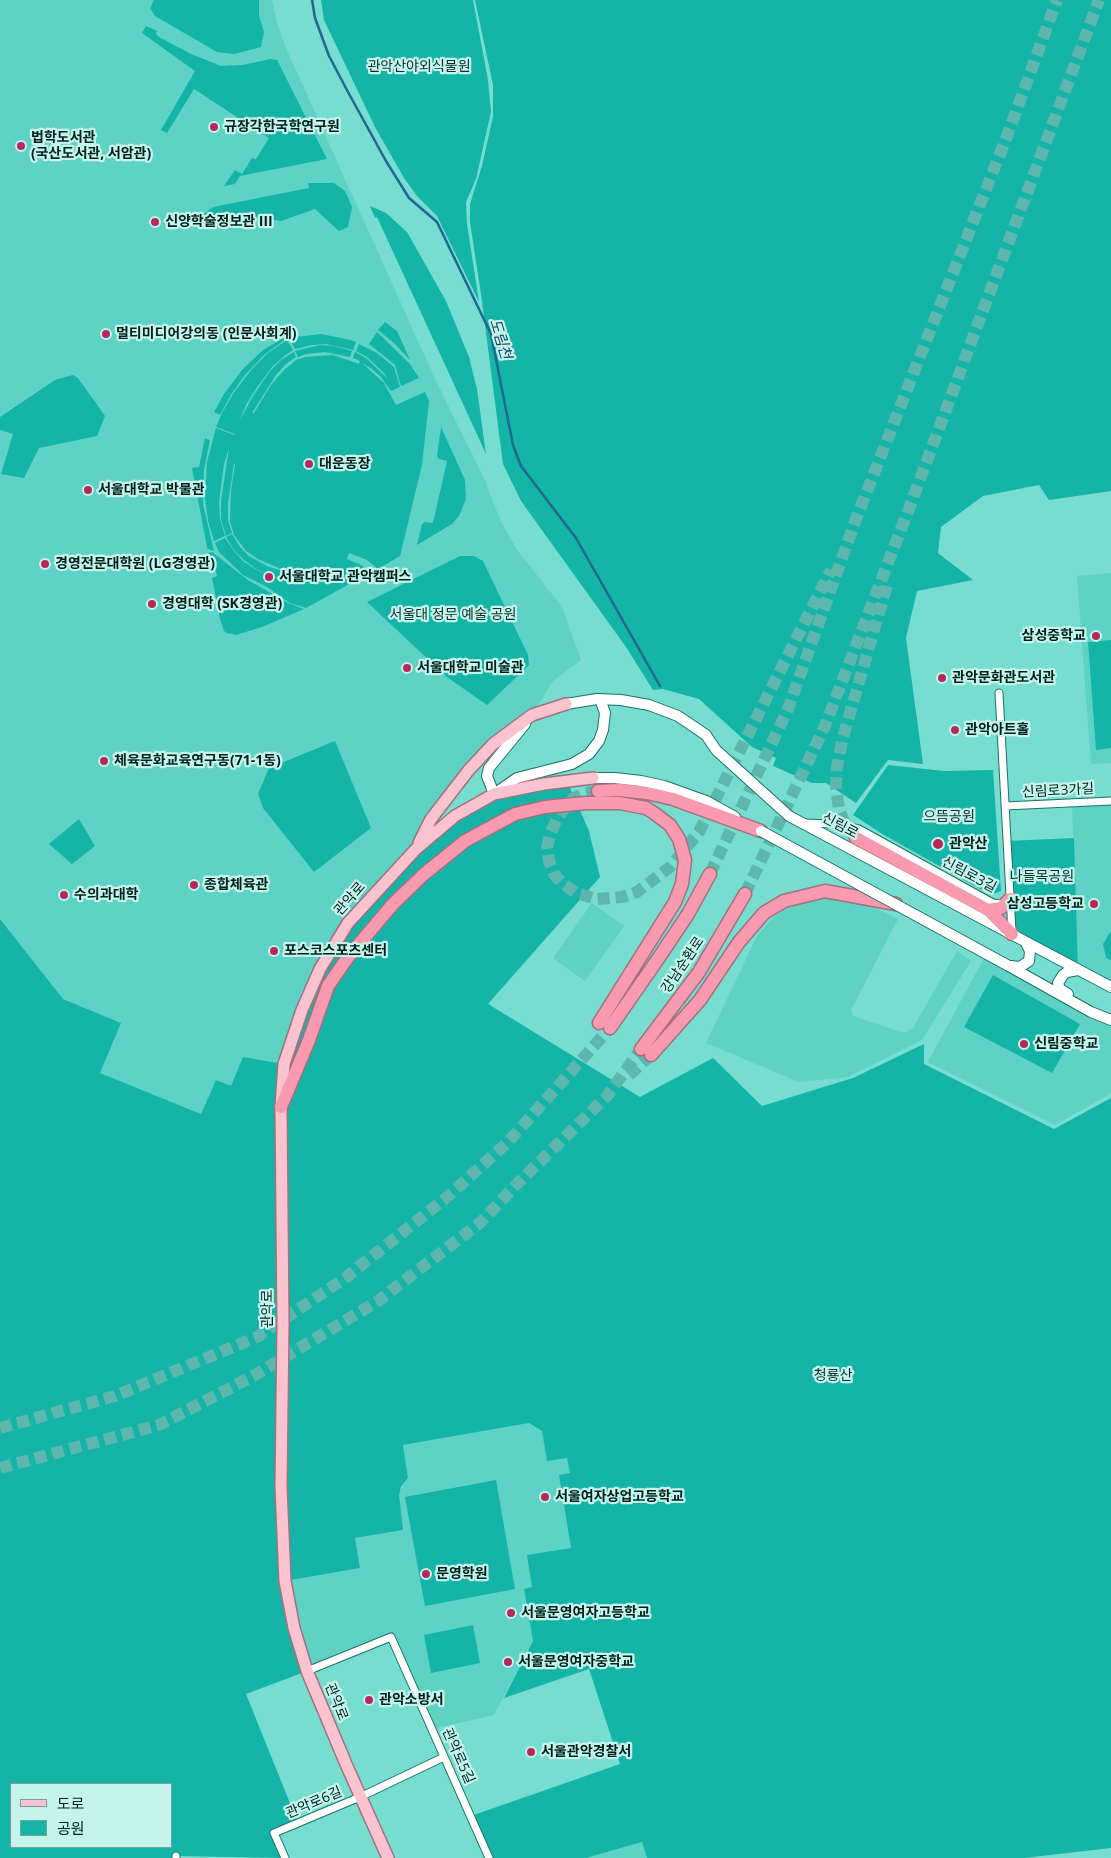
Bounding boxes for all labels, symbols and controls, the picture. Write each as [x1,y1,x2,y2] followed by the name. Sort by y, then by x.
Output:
[367,59,471,75] park label: 관악산야외식물원
[224,119,340,135] place label: 규장각한국학연구원
[208,121,220,133] marker: 규장각한국학연구원
[31,130,151,162] place label: 법학도서관 (국산도서관, 서암관)
[15,140,27,152] marker: 법학도서관 (국산도서관, 서암관)
[165,214,273,230] place label: 신양학술정보관 Ⅲ
[149,216,161,228] marker: 신양학술정보관 Ⅲ
[485,317,515,361] water label: 도림천
[116,326,297,342] place label: 멀티미디어강의동 (인문사회계)
[100,328,112,340] marker: 멀티미디어강의동 (인문사회계)
[319,456,371,472] place label: 대운동장
[303,458,315,470] marker: 대운동장
[98,482,205,498] place label: 서울대학교 박물관
[82,484,94,496] marker: 서울대학교 박물관
[55,556,215,572] place label: 경영전문대학원 (LG경영관)
[39,558,51,570] marker: 경영전문대학원 (LG경영관)
[279,569,411,585] place label: 서울대학교 관악캠퍼스
[263,571,275,583] marker: 서울대학교 관악캠퍼스
[162,596,282,612] place label: 경영대학 (SK경영관)
[146,598,158,610] marker: 경영대학 (SK경영관)
[390,607,516,623] park label: 서울대 정문 예술 공원
[1022,628,1086,644] place label: 삼성중학교
[1090,630,1102,642] marker: 삼성중학교
[417,660,524,676] place label: 서울대학교 미술관
[401,662,413,674] marker: 서울대학교 미술관
[952,670,1055,686] place label: 관악문화관도서관
[936,672,948,684] marker: 관악문화관도서관
[965,722,1029,738] place label: 관악아트홀
[949,724,961,736] marker: 관악아트홀
[114,753,281,769] place label: 체육문화교육연구동(71-1동)
[98,755,110,767] marker: 체육문화교육연구동(71-1동)
[1021,781,1095,801] street label: 신림로3가길
[923,809,975,825] park label: 으뜸공원
[819,810,861,842] street label: 신림로
[949,836,988,852] place label: 관악산
[931,837,945,851] marker: 관악산
[939,854,999,896] street label: 신림로3길
[1010,869,1074,885] park label: 나들목공원
[204,877,268,893] place label: 종합체육관
[188,879,200,891] marker: 종합체육관
[331,879,369,919] street label: 관악로
[74,887,138,903] place label: 수의과대학
[58,889,70,901] marker: 수의과대학
[1007,896,1084,912] place label: 삼성고등학교
[1088,898,1100,910] marker: 삼성고등학교
[658,934,708,996] street label: 강남순환로
[284,943,387,959] place label: 포스코스포츠센터
[268,945,280,957] marker: 포스코스포츠센터
[1034,1036,1098,1052] place label: 신림중학교
[1018,1038,1030,1050] marker: 신림중학교
[260,1290,276,1328] street label: 관악로
[814,1368,852,1384] park label: 청룡산
[555,1489,684,1505] place label: 서울여자상업고등학교
[539,1491,551,1503] marker: 서울여자상업고등학교
[436,1566,488,1582] place label: 문영학원
[420,1568,432,1580] marker: 문영학원
[521,1605,650,1621] place label: 서울문영여자고등학교
[505,1607,517,1619] marker: 서울문영여자고등학교
[518,1654,634,1670] place label: 서울문영여자중학교
[502,1656,514,1668] marker: 서울문영여자중학교
[321,1681,351,1723] street label: 관악로
[379,1692,443,1708] place label: 관악소방서
[363,1694,375,1706] marker: 관악소방서
[438,1725,478,1787] street label: 관악로5길
[541,1744,631,1760] place label: 서울관악경찰서
[525,1746,537,1758] marker: 서울관악경찰서
[10,1783,172,1848] legend
[283,1784,345,1822] street label: 관악로6길
[57,1793,85,1813] text: 도로
[57,1818,85,1838] text: 공원

